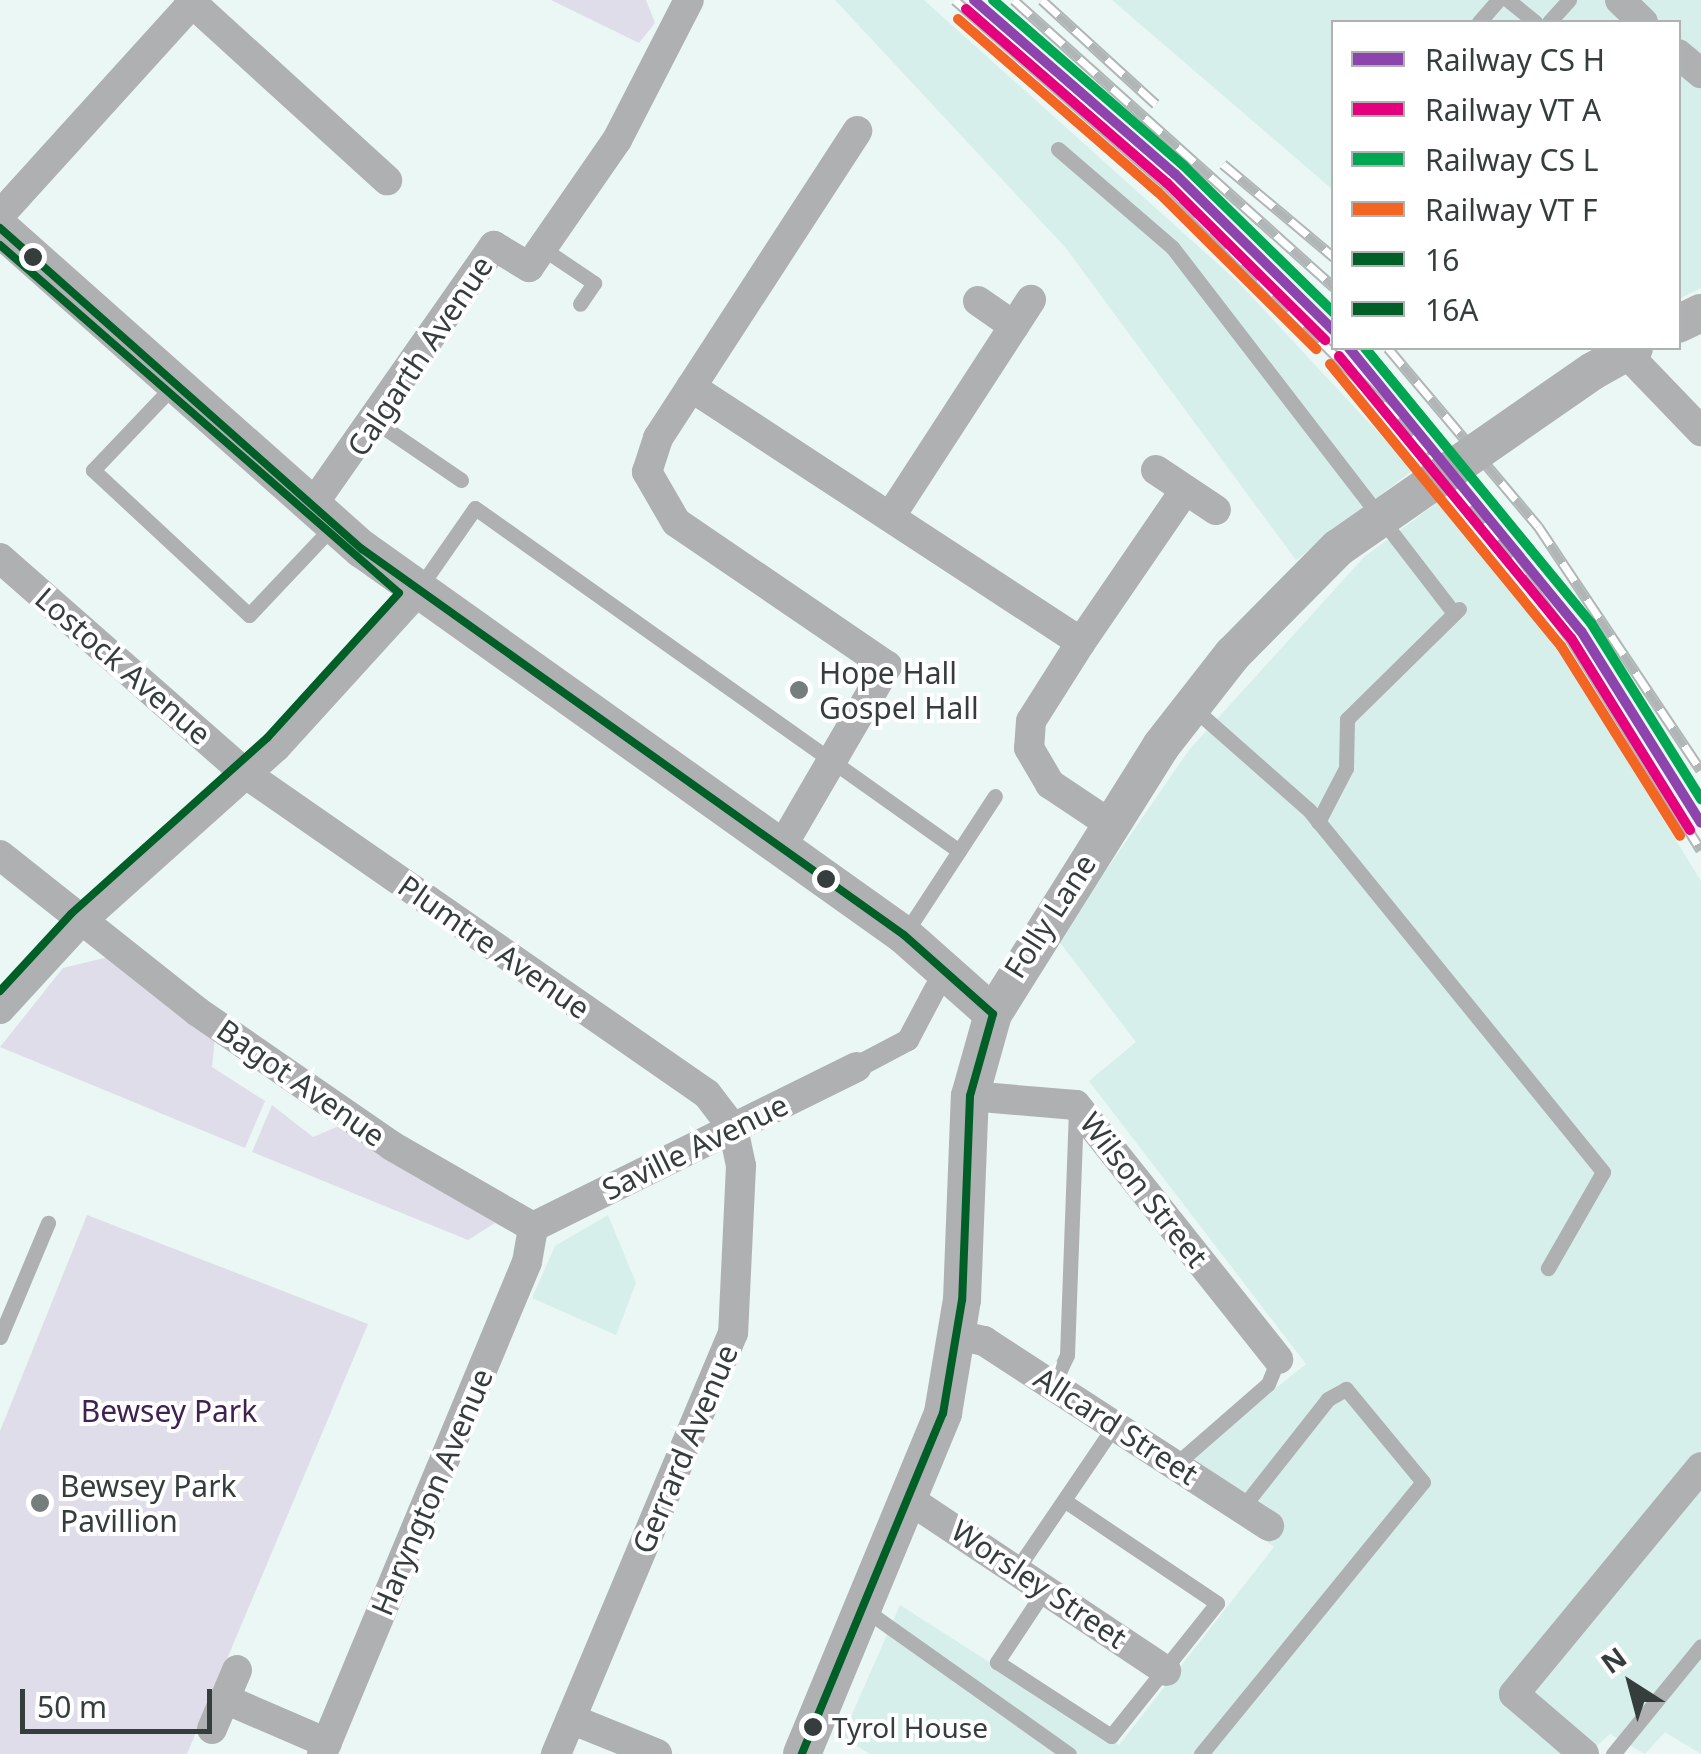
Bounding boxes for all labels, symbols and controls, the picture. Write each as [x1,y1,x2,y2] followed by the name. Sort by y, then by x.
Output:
[1331,20,1681,350] legend
[1425,39,1605,80] text: Railway CS H
[1425,89,1601,130] text: Railway VT A
[1425,139,1598,180] text: Railway CS L
[1425,189,1598,230] text: Railway VT F
[1425,239,1459,280] text: 16
[23,247,43,267] unlabelled marker
[340,249,500,463] street label: Calgarth Avenue
[1425,289,1479,330] text: 16A
[28,580,218,752] street label: Lostock Avenue
[819,655,979,726] place label: Hope Hall Gospel Hall
[788,679,810,701] marker: Hope Hall Gospel Hall
[997,847,1103,985] street label: Folly Lane
[391,868,597,1026] street label: Plumtre Avenue
[816,869,836,889] unlabelled marker
[210,1012,392,1154] street label: Bagot Avenue
[596,1087,794,1207] street label: Saville Avenue
[1073,1106,1215,1274] street label: Wilson Street
[625,1339,745,1559] street label: Gerrard Avenue
[1027,1360,1205,1492] street label: Allcard Street
[364,1363,500,1621] street label: Haryngton Avenue
[81,1393,257,1429] park label: Bewsey Park
[60,1468,237,1538] place label: Bewsey Park Pavillion
[29,1492,51,1514] marker: Bewsey Park Pavillion
[945,1512,1133,1656] street label: Worsley Street
[1581,1634,1681,1734] north arrow
[1593,1638,1634,1682] text: N
[25,1669,218,1731] scale bar
[37,1686,107,1727] text: 50 m
[832,1710,988,1744] place label: Tyrol House
[803,1717,823,1737] marker: Tyrol House

